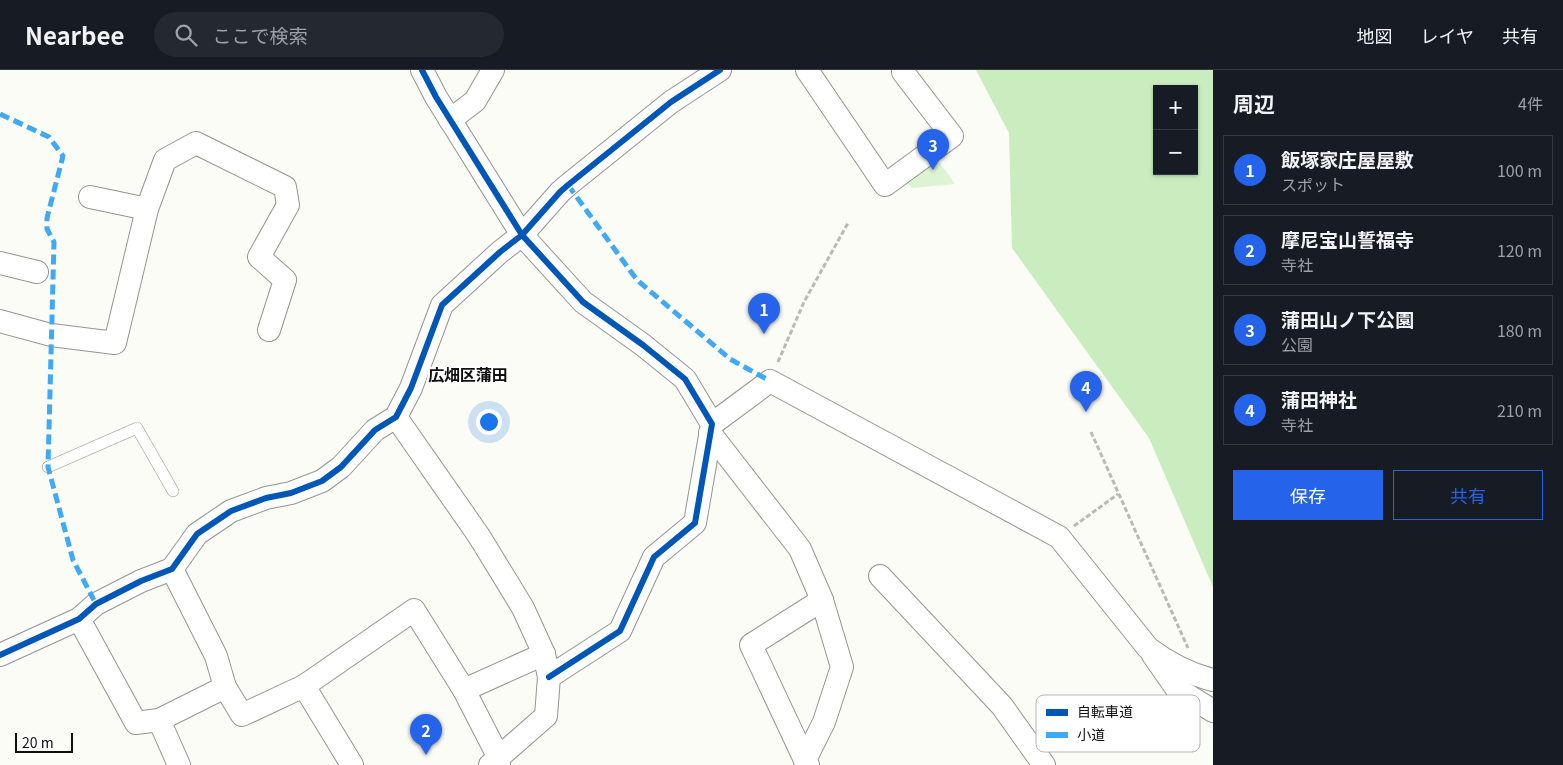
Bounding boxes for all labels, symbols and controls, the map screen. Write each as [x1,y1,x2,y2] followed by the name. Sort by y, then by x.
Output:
[154,12,504,57] search box
[25,17,124,52] text: Nearbee
[172,21,200,49] icon: search
[212,21,307,48] text: ここで検索
[1357,22,1393,48] text: 地図
[1421,22,1474,48] text: レイヤ
[1502,22,1538,48] text: 共有
[1153,85,1198,175] map controls
[1153,85,1198,130] button: +
[1233,88,1275,118] text: 周辺
[1518,91,1543,115] text: 4件
[917,129,949,170] pin: 3
[1153,130,1198,175] button: −
[1281,145,1414,172] text: 飯塚家庄屋屋敷
[1245,158,1255,182] text: 1
[1497,158,1542,182] text: 100 m
[1281,172,1345,196] text: スポット
[1281,225,1414,252] text: 摩尼宝山誓福寺
[1245,238,1255,262] text: 2
[1497,238,1542,262] text: 120 m
[1281,252,1313,276] text: 寺社
[748,293,780,334] pin: 1
[1281,305,1414,332] text: 蒲田山ノ下公園
[1245,318,1255,342] text: 3
[1497,318,1542,342] text: 180 m
[1281,332,1313,356] text: 公園
[428,362,508,386] district label: 広畑区蒲田
[1070,371,1102,412] pin: 4
[1281,385,1357,412] text: 蒲田神社
[1245,398,1255,422] text: 4
[1497,398,1542,422] text: 210 m
[476,409,502,435] your location
[1281,412,1313,436] text: 寺社
[1233,470,1383,520] button: 保存
[1393,470,1543,520] button: 共有
[1036,695,1200,752] legend
[1077,701,1133,721] text: 自転車道
[410,714,442,755] pin: 2
[1077,724,1105,744] text: 小道
[15,730,72,753] scale bar
[22,732,54,752] text: 20 m

